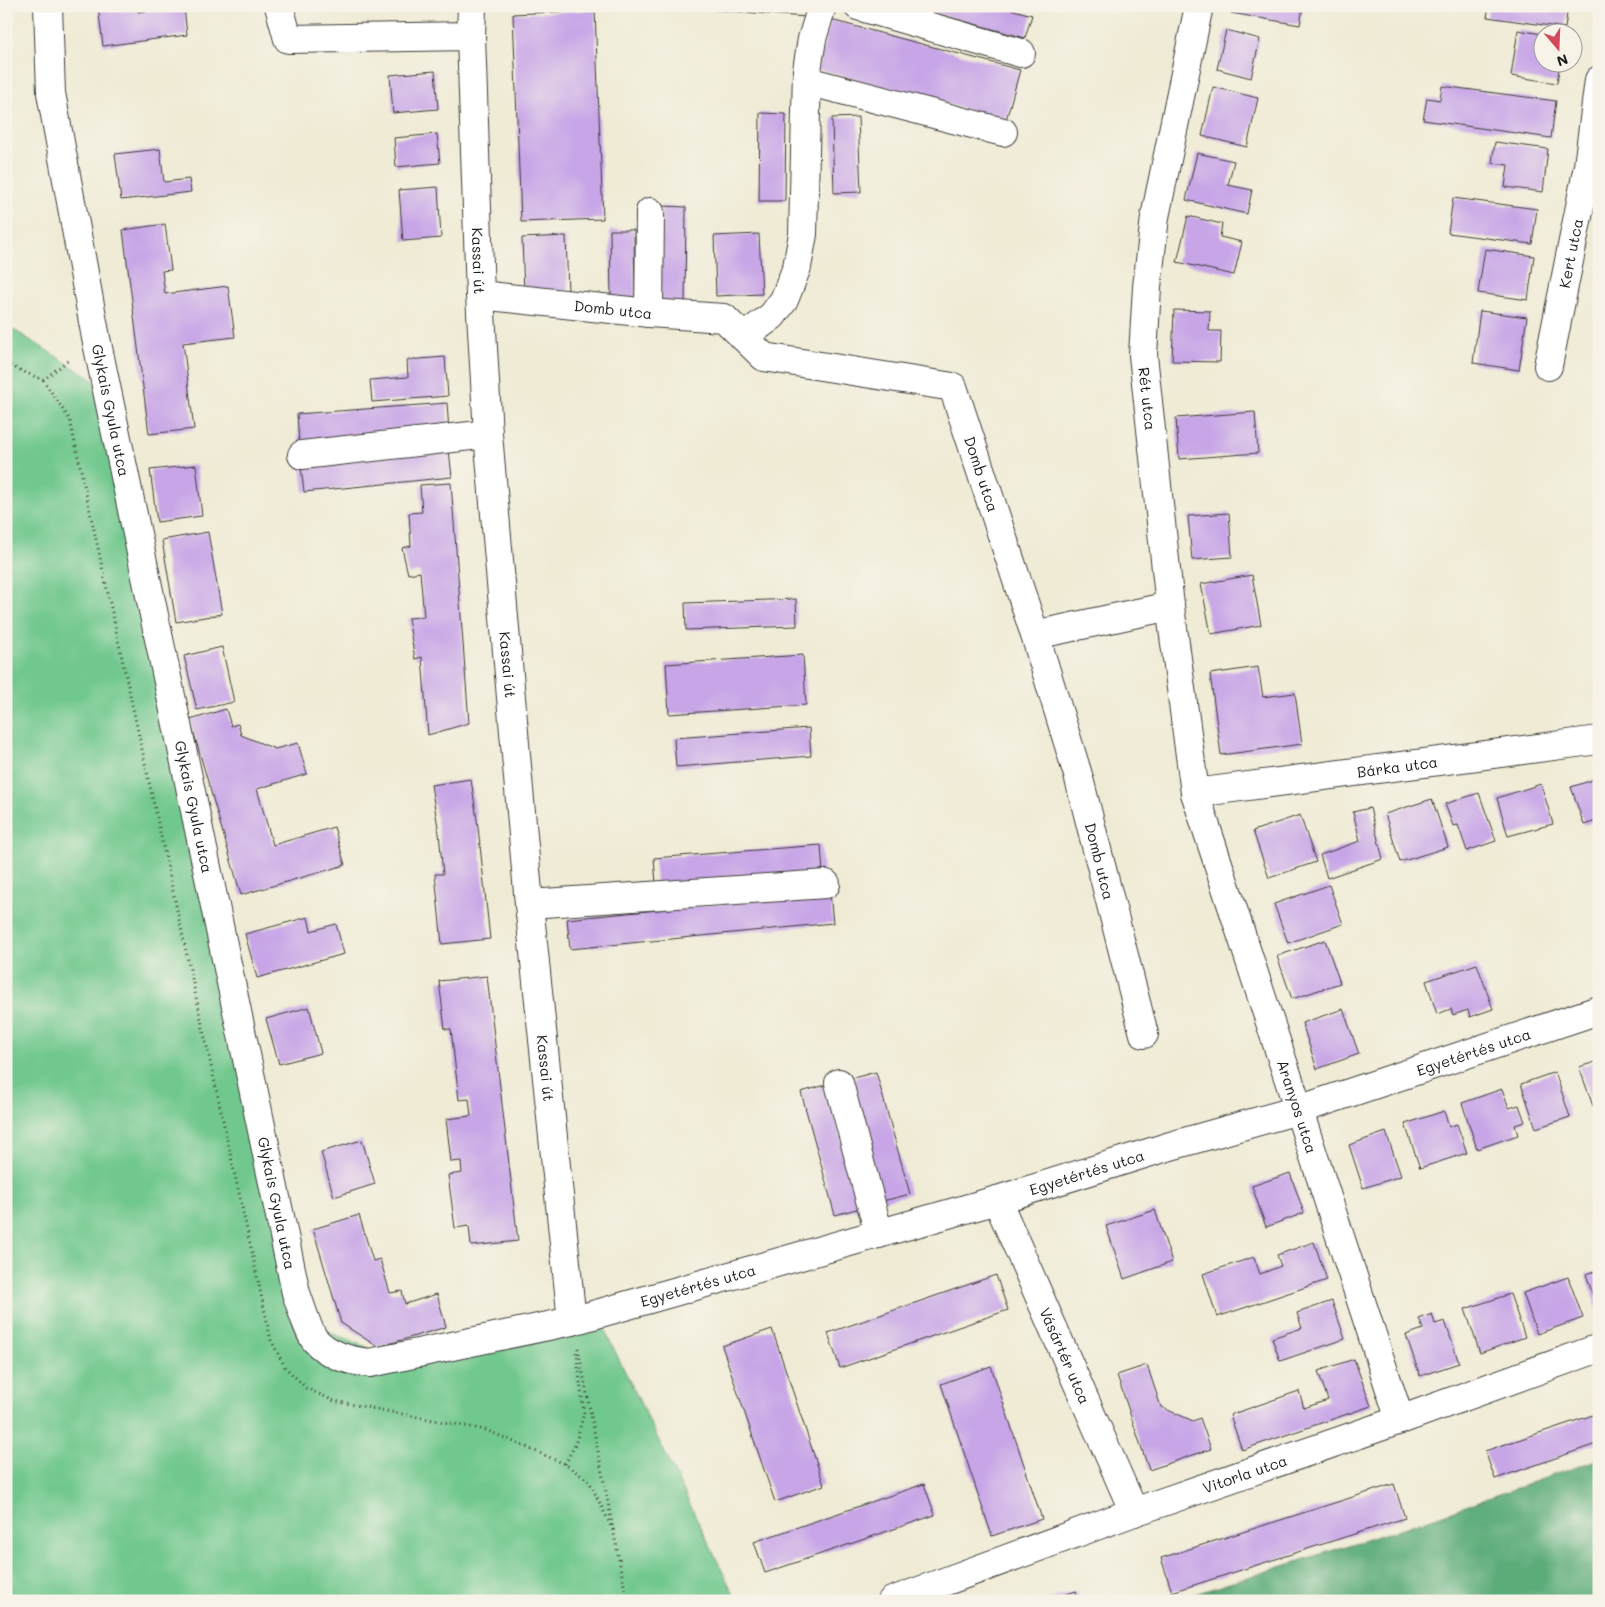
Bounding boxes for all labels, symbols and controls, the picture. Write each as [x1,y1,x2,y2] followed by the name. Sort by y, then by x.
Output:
[1532,22,1582,72] north arrow
[1554,50,1571,71] text: N
[1554,217,1587,290] street label: Kert utca
[468,227,490,295] street label: Kassai út
[573,295,653,323] street label: Domb utca
[88,342,135,478] street label: Glykais Gyula utca
[1134,366,1161,431] street label: Rét utca
[960,434,1004,514] street label: Domb utca
[495,631,521,699] street label: Kassai út
[171,739,218,875] street label: Glykais Gyula utca
[1356,751,1439,782] street label: Bárka utca
[1081,821,1119,902] street label: Domb utca
[1414,1023,1533,1080] street label: Egyetértés utca
[533,1034,559,1102] street label: Kassai út
[1273,1057,1322,1156] street label: Aranyos utca
[254,1135,301,1271] street label: Glykais Gyula utca
[1027,1145,1147,1199] street label: Egyetértés utca
[638,1259,758,1311] street label: Egyetértés utca
[1035,1304,1095,1407] street label: Vásártér utca
[1200,1450,1290,1498] street label: Vitorla utca

